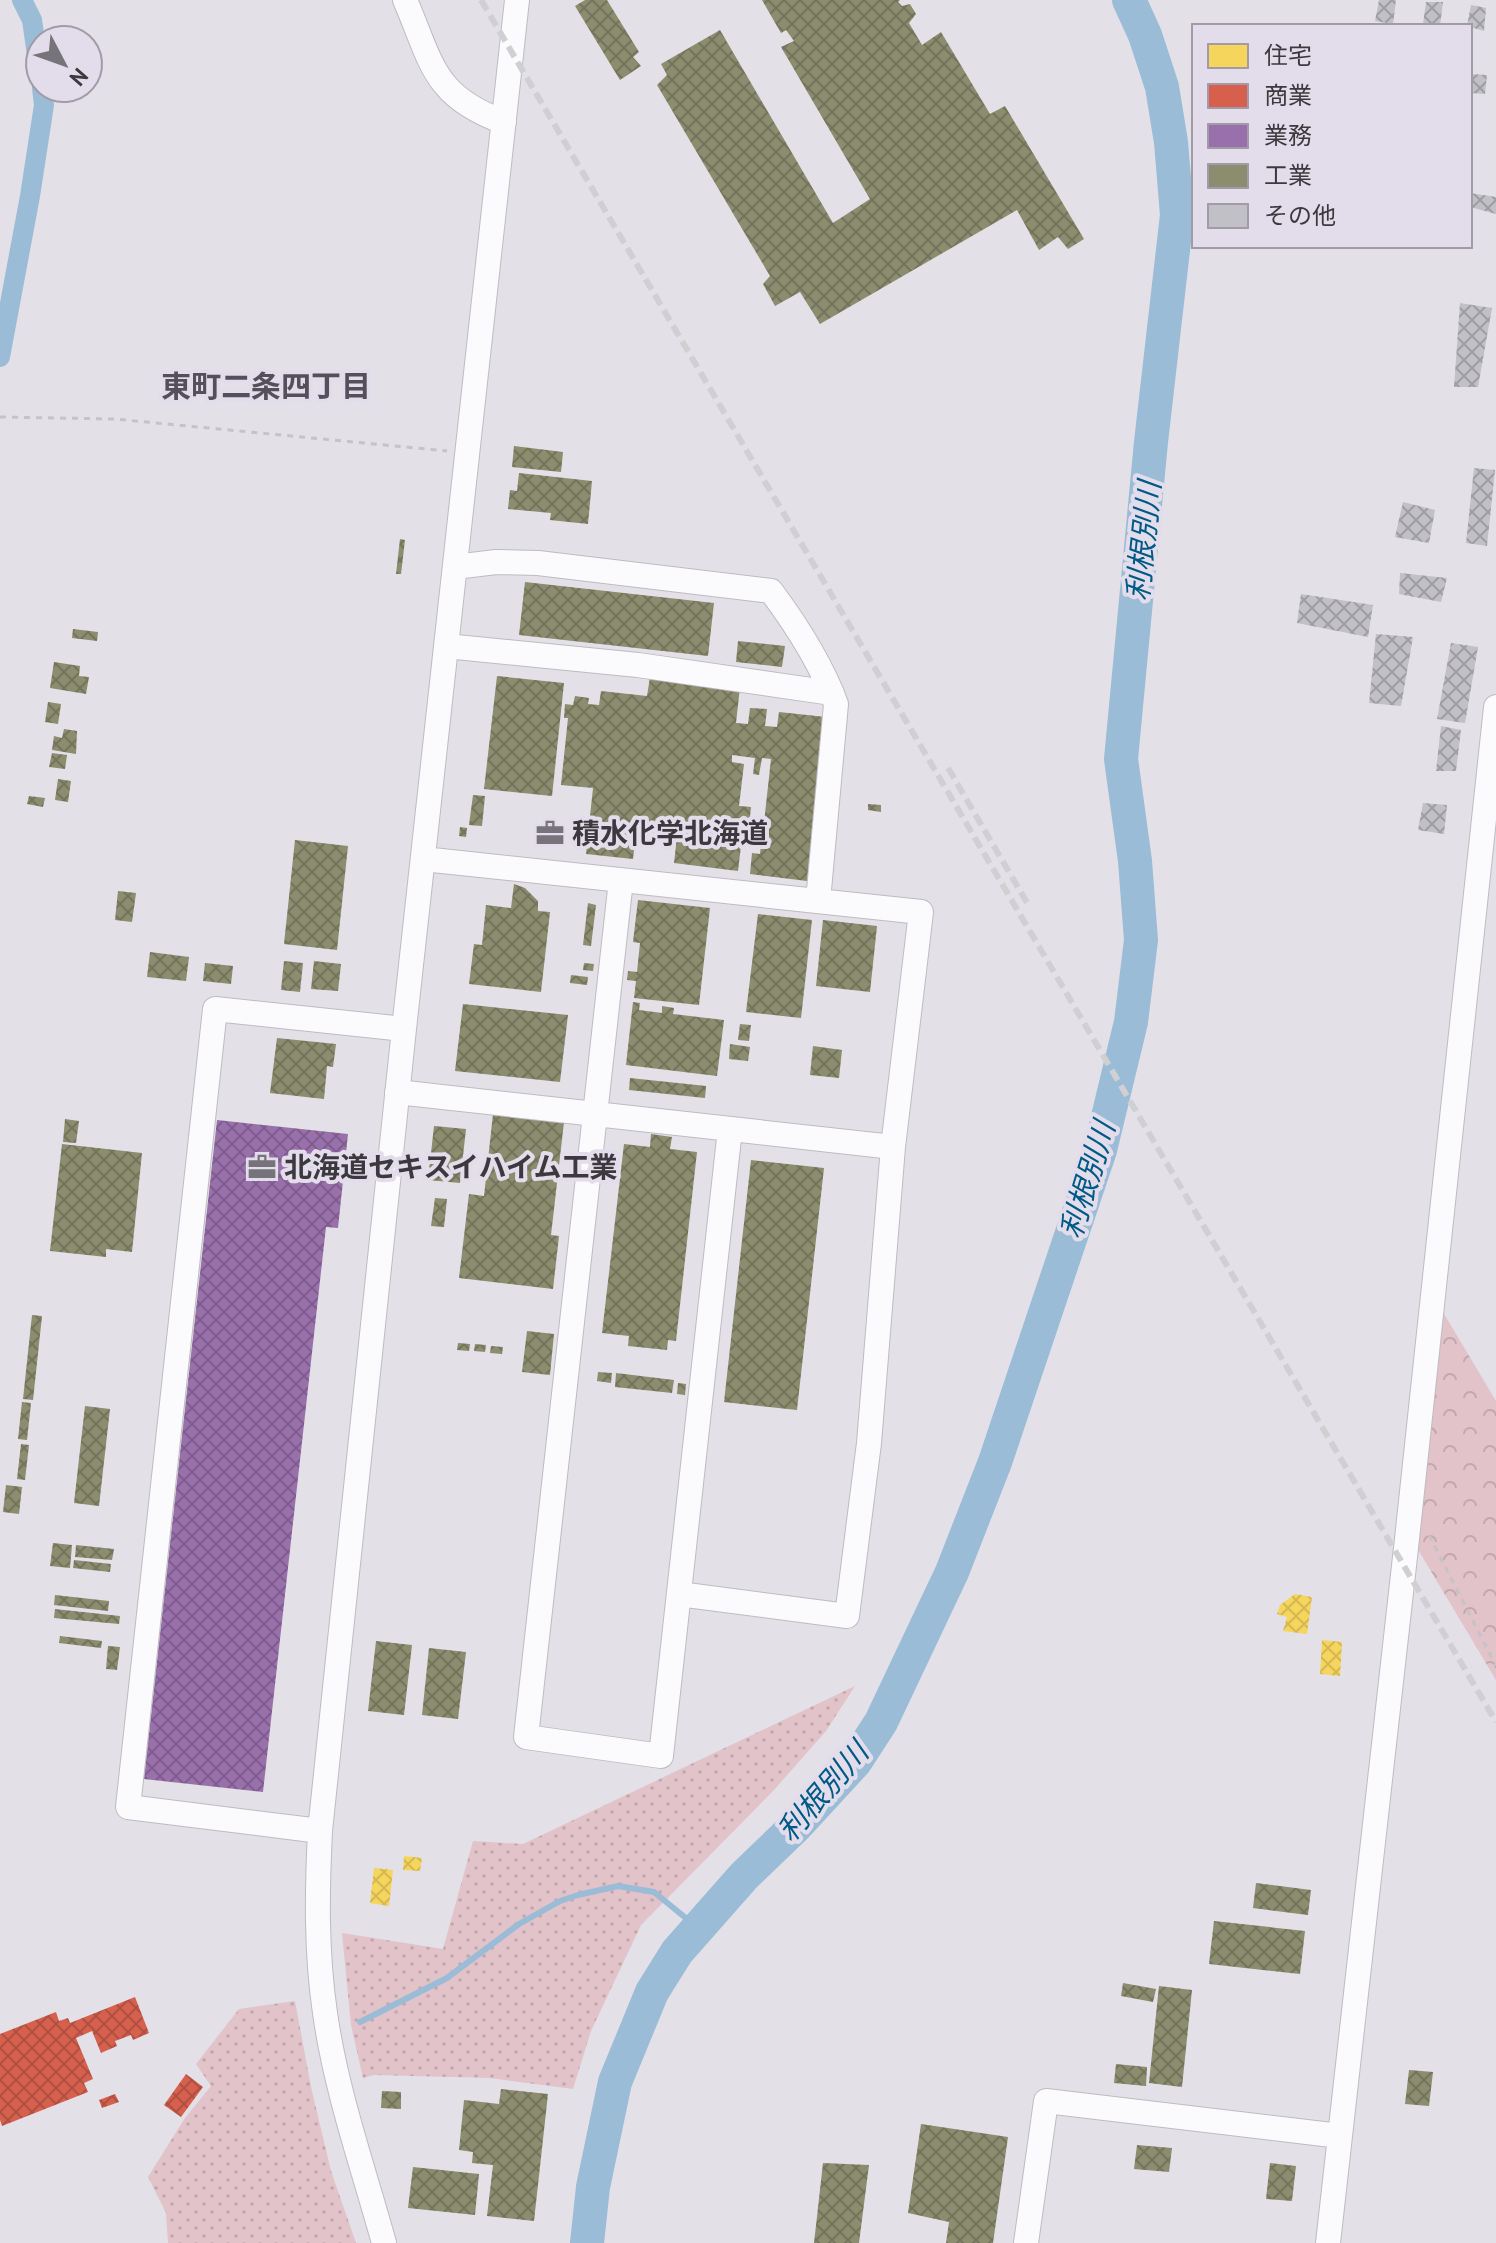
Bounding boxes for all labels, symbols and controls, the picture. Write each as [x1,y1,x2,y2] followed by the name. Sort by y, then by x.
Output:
[24,24,104,104] north arrow
[1192,24,1472,248] legend
[1264,40,1312,71] text: 住宅
[64,62,94,92] text: N
[1264,80,1312,111] text: 商業
[1264,120,1312,151] text: 業務
[1264,160,1312,191] text: 工業
[1264,200,1336,231] text: その他
[161,366,371,405] district label: 東町二条四丁目
[1117,476,1168,603] water label: 利根別川
[572,814,768,851] place label: 積水化学北海道
[535,818,565,848] office icon: 積水化学北海道
[1050,1114,1124,1243] water label: 利根別川
[284,1148,617,1185] place label: 北海道セキスイハイム工業
[247,1152,277,1182] office icon: 北海道セキスイハイム工業
[768,1731,878,1849] water label: 利根別川

